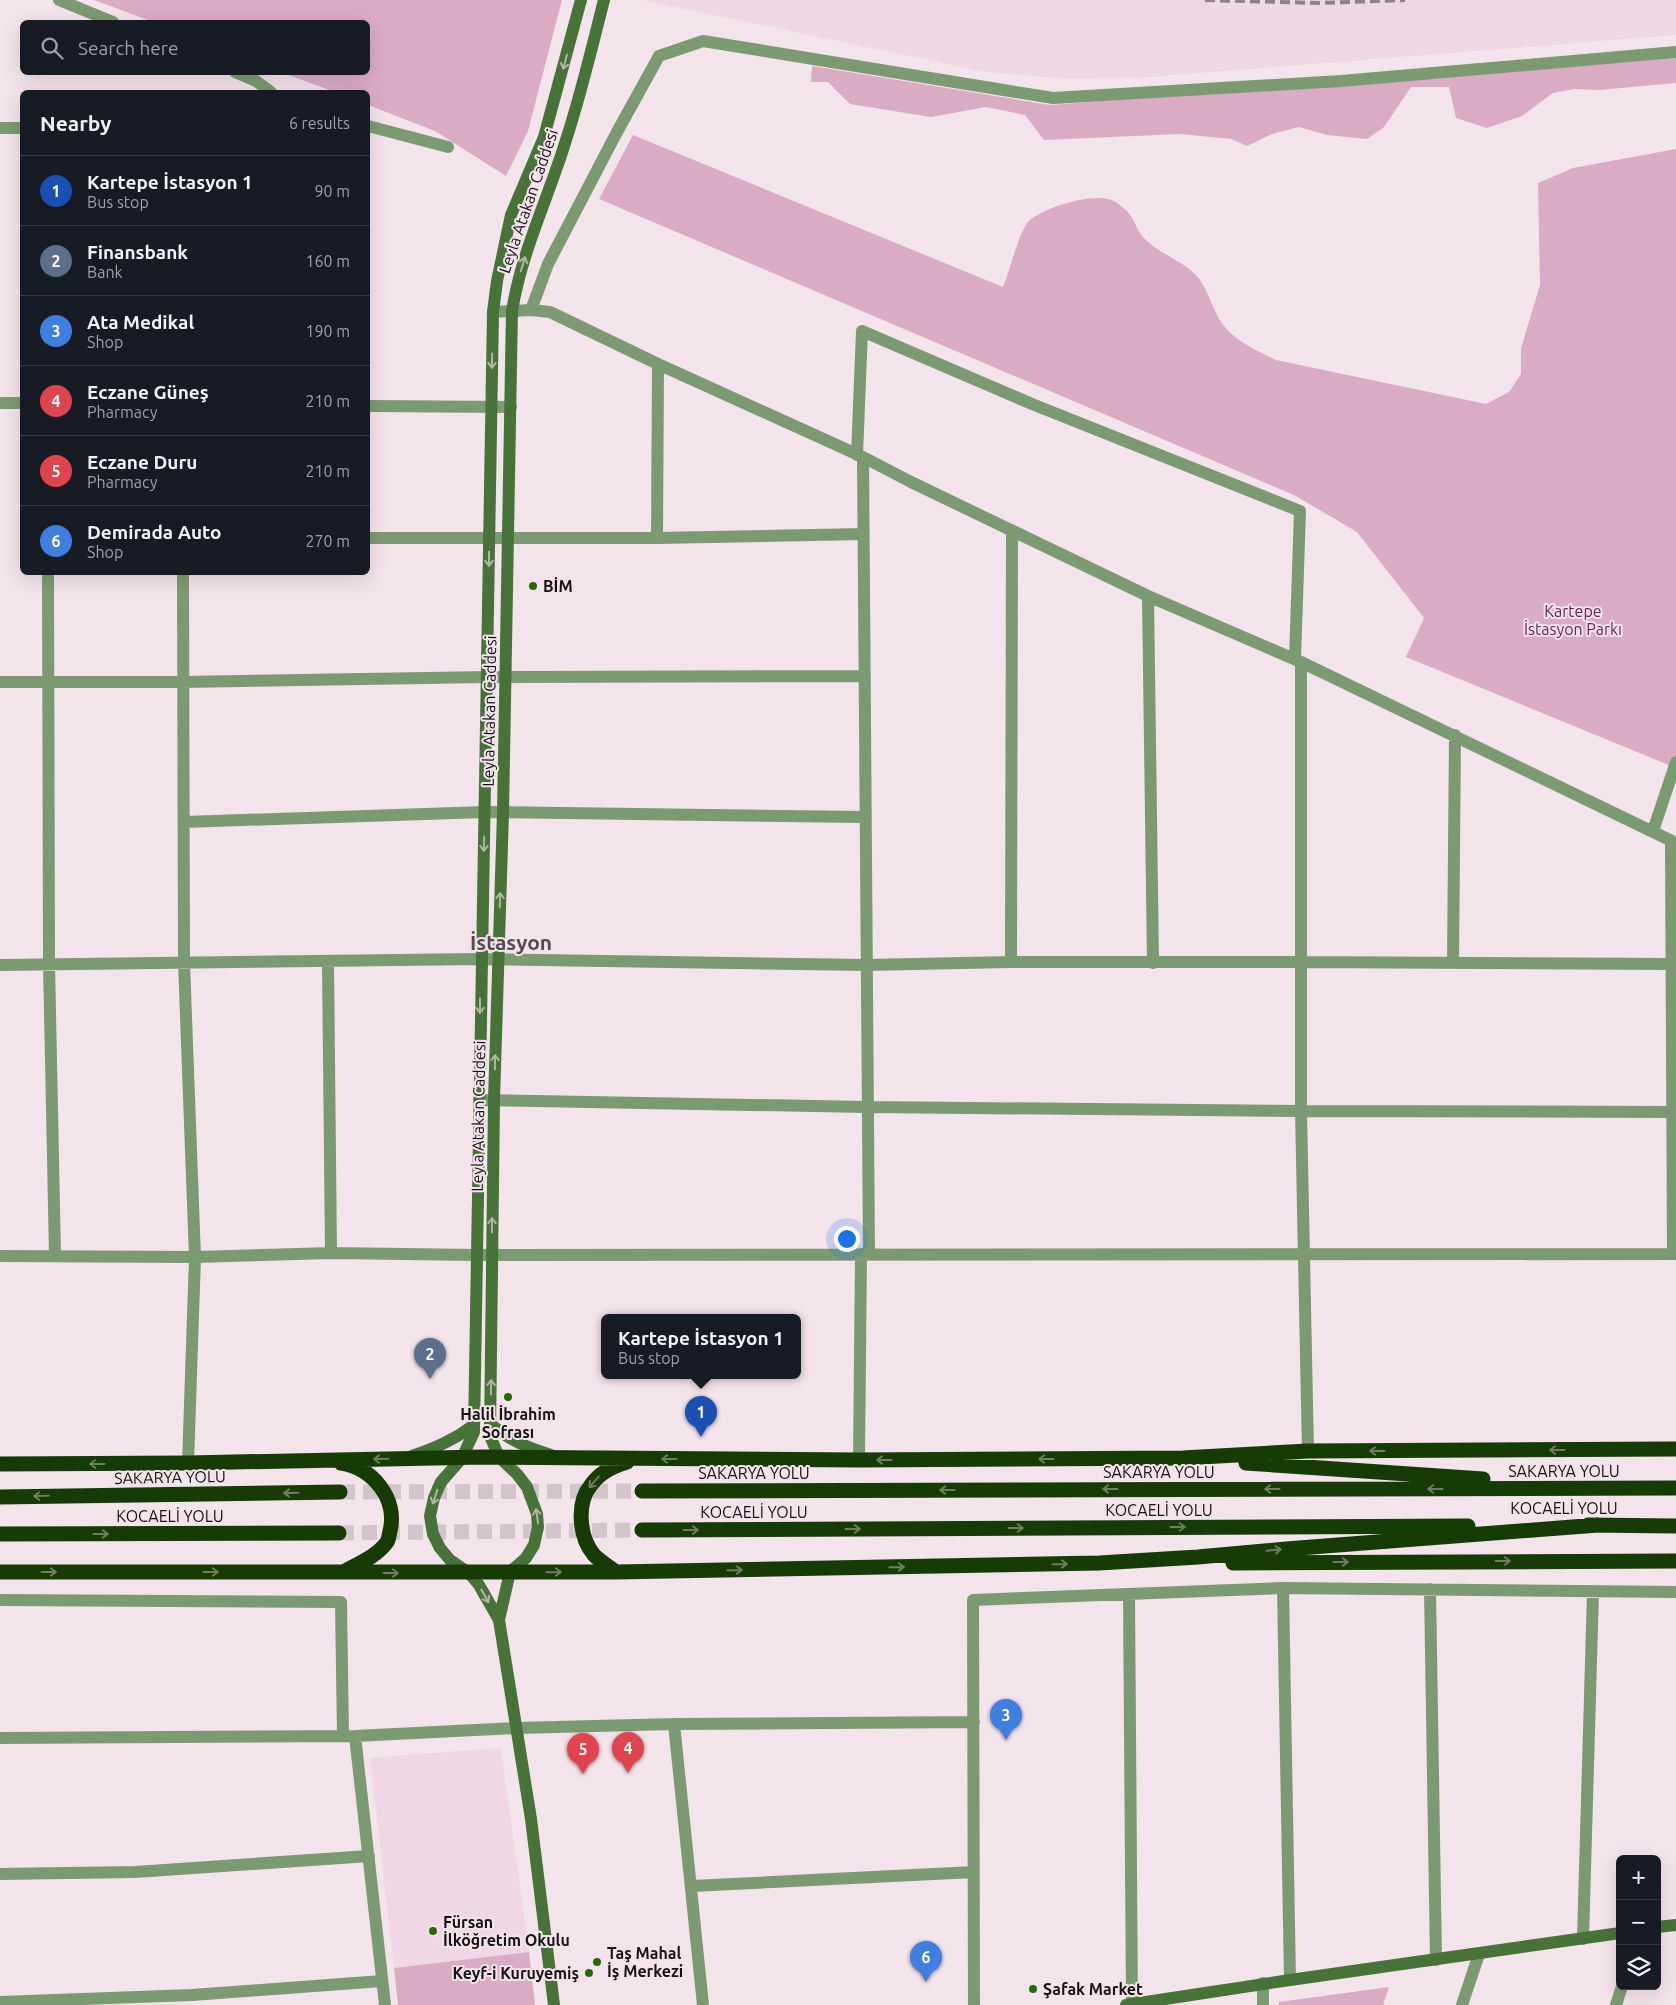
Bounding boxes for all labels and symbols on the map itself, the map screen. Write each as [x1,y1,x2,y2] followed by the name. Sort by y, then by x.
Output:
[559,53,569,69] one-way arrow
[495,127,561,275] street label: Leyla Atakan Caddesi
[518,256,528,272] one-way arrow
[487,352,497,369] one-way arrow
[484,550,494,566] one-way arrow
[543,577,573,595] place label: BİM
[527,580,539,592] marker: BİM
[1524,602,1622,638] park label: Kartepe İstasyon Parkı
[479,635,499,787] street label: Leyla Atakan Caddesi
[479,835,489,851] one-way arrow
[495,892,505,908] one-way arrow
[470,930,552,954] district label: İstasyon
[475,998,485,1014] one-way arrow
[468,1040,488,1192] street label: Leyla Atakan Caddesi
[491,1055,500,1071] one-way arrow
[488,1217,497,1233] one-way arrow
[834,1226,860,1252] your location
[414,1338,446,1379] pin: 2
[486,1379,495,1395] one-way arrow
[502,1391,514,1403] marker: Halil İbrahim Sofrası
[685,1396,717,1437] pin: 1
[460,1405,556,1441] place label: Halil İbrahim Sofrası
[1550,1445,1566,1455] one-way arrow
[1370,1446,1386,1456] one-way arrow
[374,1454,390,1464] one-way arrow
[661,1454,678,1464] one-way arrow
[1039,1454,1055,1464] one-way arrow
[876,1455,892,1465] one-way arrow
[89,1459,105,1469] one-way arrow
[1508,1462,1620,1480] street label: SAKARYA YOLU
[1103,1463,1215,1481] street label: SAKARYA YOLU
[698,1464,810,1482] street label: SAKARYA YOLU
[114,1467,226,1487] street label: SAKARYA YOLU
[588,1475,600,1488] one-way arrow
[1102,1484,1118,1494] one-way arrow
[1265,1484,1281,1494] one-way arrow
[1427,1484,1444,1494] one-way arrow
[940,1485,956,1495] one-way arrow
[283,1488,300,1498] one-way arrow
[430,1489,439,1504] one-way arrow
[33,1491,50,1501] one-way arrow
[1510,1499,1618,1517] street label: KOCAELİ YOLU
[1105,1501,1213,1519] street label: KOCAELİ YOLU
[700,1503,808,1521] street label: KOCAELİ YOLU
[116,1507,224,1525] street label: KOCAELİ YOLU
[532,1509,542,1525] one-way arrow
[1007,1523,1023,1533] one-way arrow
[1170,1523,1186,1532] one-way arrow
[844,1524,861,1534] one-way arrow
[682,1525,698,1535] one-way arrow
[92,1529,109,1539] one-way arrow
[1266,1545,1282,1555] one-way arrow
[1494,1556,1511,1566] one-way arrow
[1332,1557,1348,1567] one-way arrow
[1051,1559,1067,1569] one-way arrow
[888,1562,905,1572] one-way arrow
[726,1565,742,1575] one-way arrow
[40,1567,56,1577] one-way arrow
[202,1567,219,1577] one-way arrow
[545,1567,561,1577] one-way arrow
[383,1568,399,1577] one-way arrow
[480,1588,490,1603] one-way arrow
[990,1699,1022,1740] pin: 3
[612,1732,644,1773] pin: 4
[567,1733,599,1774] pin: 5
[443,1913,570,1949] place label: Fürsan İlköğretim Okulu
[427,1925,439,1937] marker: Fürsan İlköğretim Okulu
[910,1941,942,1982] pin: 6
[607,1944,683,1981] place label: Taş Mahal İş Merkezi
[591,1956,603,1968] marker: Taş Mahal İş Merkezi
[453,1964,579,1983] place label: Keyf-i Kuruyemiş
[583,1967,595,1979] marker: Keyf-i Kuruyemiş
[1043,1980,1143,1999] place label: Şafak Market
[1027,1983,1039,1995] marker: Şafak Market

